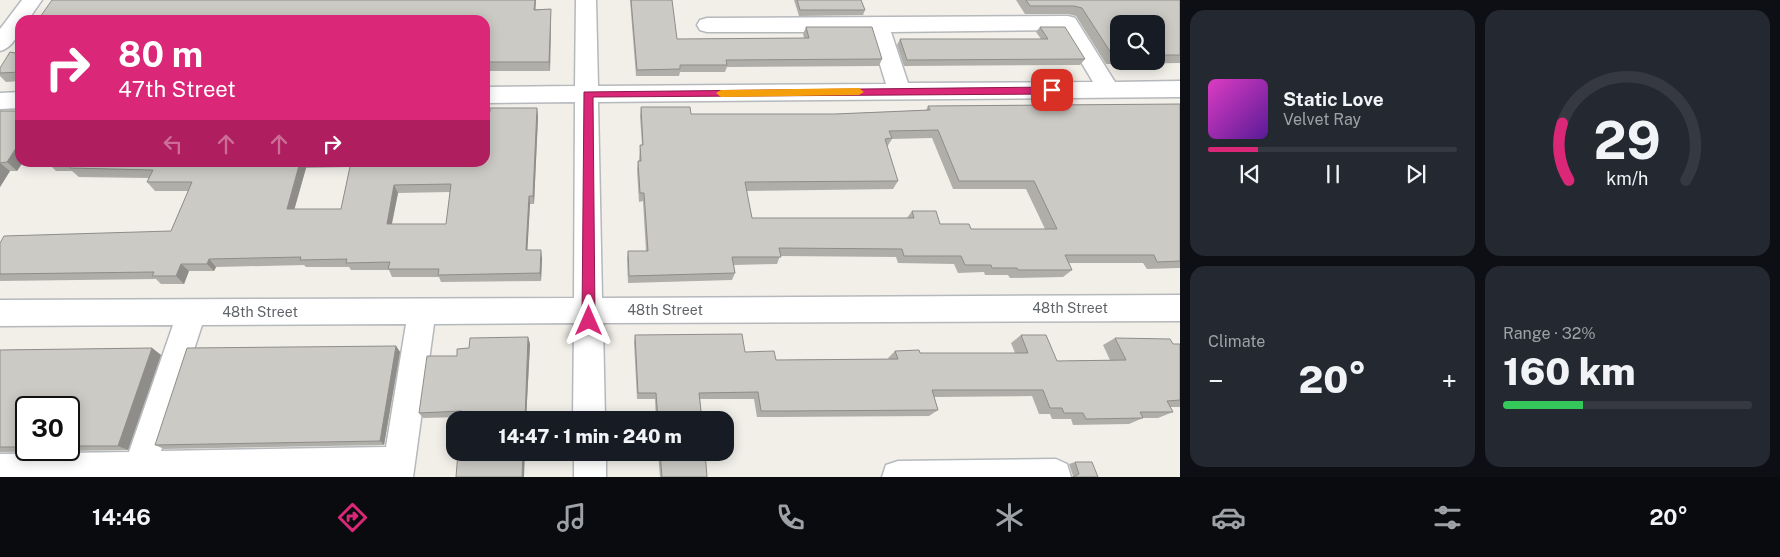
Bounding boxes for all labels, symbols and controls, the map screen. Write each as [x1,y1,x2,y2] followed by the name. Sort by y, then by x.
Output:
[1110,15,1165,70] map controls
[1110,15,1165,70] button: search
[118,34,203,75] text: 80 m
[35,35,100,100] icon: right
[1031,69,1073,111] pin
[118,76,236,102] text: 47th Street
[1038,76,1066,104] icon: arrive
[1283,88,1384,110] text: Static Love
[1283,110,1361,129] text: Velvet Ray
[1594,110,1661,171] text: 29
[159,130,187,158] icon: left
[212,130,240,158] icon: ahead
[265,130,293,158] icon: ahead
[318,130,346,158] icon: right
[1236,160,1264,188] icon: previous
[1319,160,1347,188] icon: pause
[1402,160,1430,188] icon: next
[1606,168,1649,189] text: km/h
[562,294,614,346] position arrow
[1032,300,1108,316] street label: 48th Street
[627,302,703,318] street label: 48th Street
[222,304,298,320] street label: 48th Street
[1503,324,1596,343] text: Range · 32%
[1208,332,1265,351] text: Climate
[1503,349,1636,394] text: 160 km
[1298,357,1367,402] text: 20°
[1208,364,1224,397] text: −
[1441,364,1457,397] text: +
[15,396,80,461] speed limit sign: 30
[498,425,682,447] text: 14:47 · 1 min · 240 m
[335,500,370,535] icon: directions
[554,500,589,535] icon: music
[773,500,808,535] icon: phone
[992,500,1027,535] icon: climate
[1211,500,1246,535] icon: car
[1430,500,1465,535] icon: filters
[92,504,151,530] text: 14:46
[1649,504,1688,530] text: 20°

